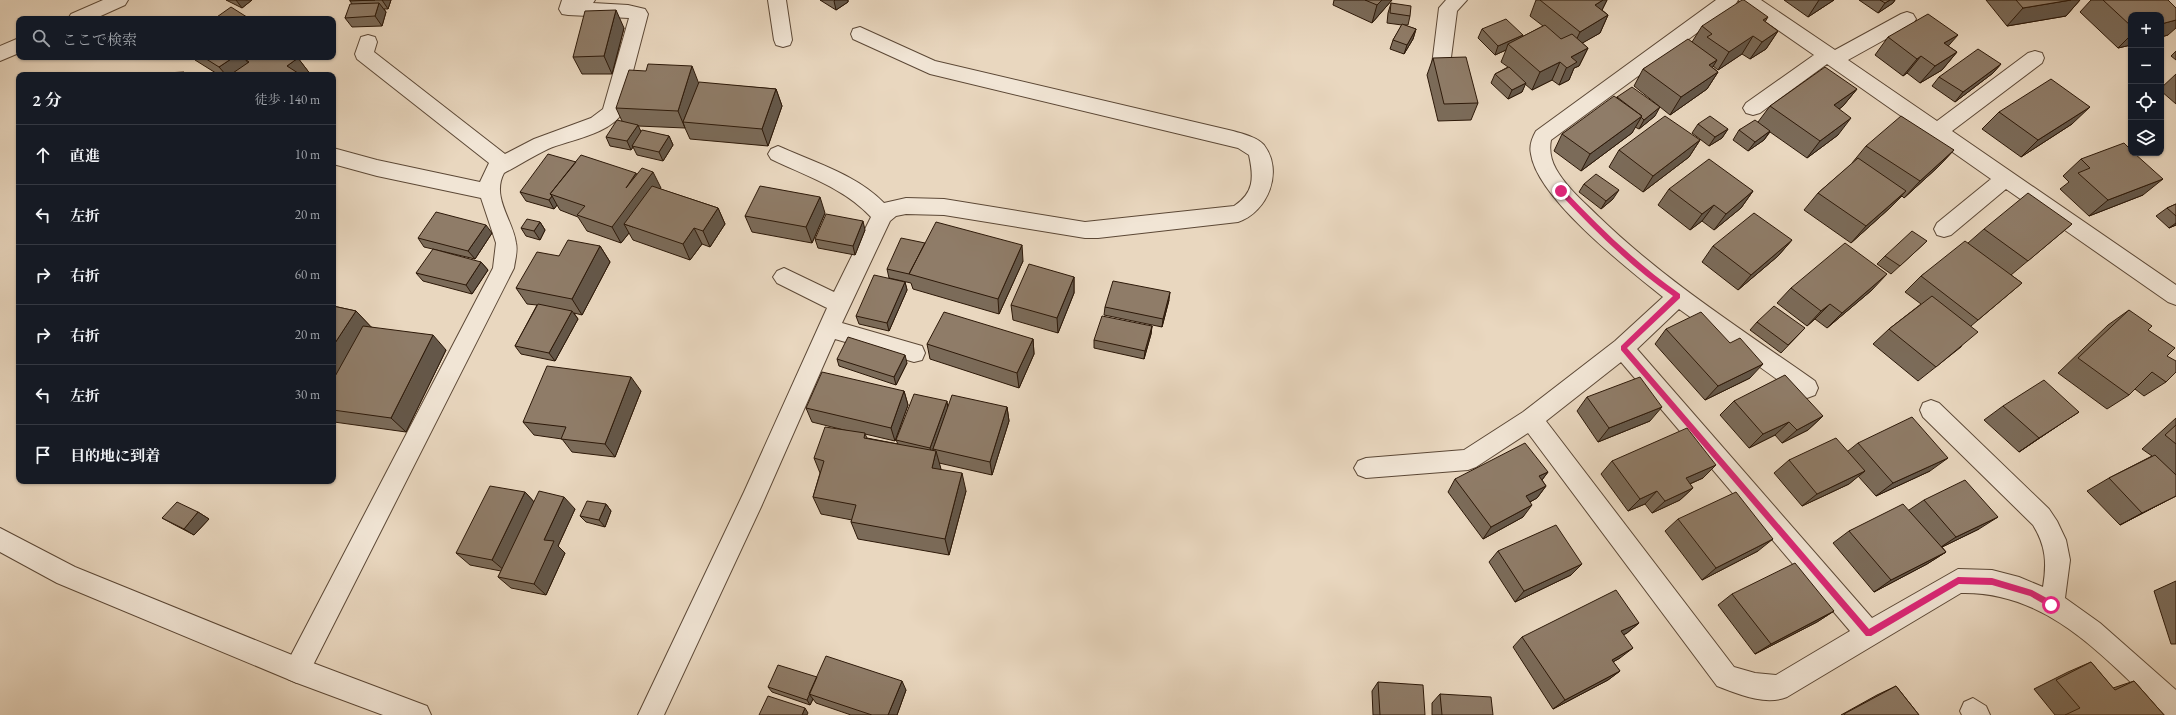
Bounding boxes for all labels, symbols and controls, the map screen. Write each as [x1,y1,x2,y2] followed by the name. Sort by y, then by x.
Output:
[2128,12,2164,156] map controls
[2128,12,2164,48] button: +
[16,16,336,60] search box
[30,27,52,49] icon: search
[62,30,137,49] text: ここで検索
[2128,48,2164,84] button: −
[2128,84,2164,120] button: locate
[32,89,62,111] text: 2 分
[255,91,320,108] text: 徒歩 · 140 m
[2128,120,2164,156] button: layers
[32,144,54,166] icon: ahead
[70,146,100,165] text: 直進
[295,146,320,163] text: 10 m
[1552,182,1570,200] route end
[32,204,54,226] icon: left
[70,206,100,225] text: 左折
[295,206,320,223] text: 20 m
[32,264,54,286] icon: right
[70,266,100,285] text: 右折
[295,266,320,283] text: 60 m
[32,324,54,346] icon: right
[70,326,100,345] text: 右折
[295,326,320,343] text: 20 m
[32,384,54,406] icon: left
[70,386,100,405] text: 左折
[295,386,320,403] text: 30 m
[32,444,54,466] icon: arrive
[70,446,160,465] text: 目的地に到着
[2042,596,2060,614] route start

